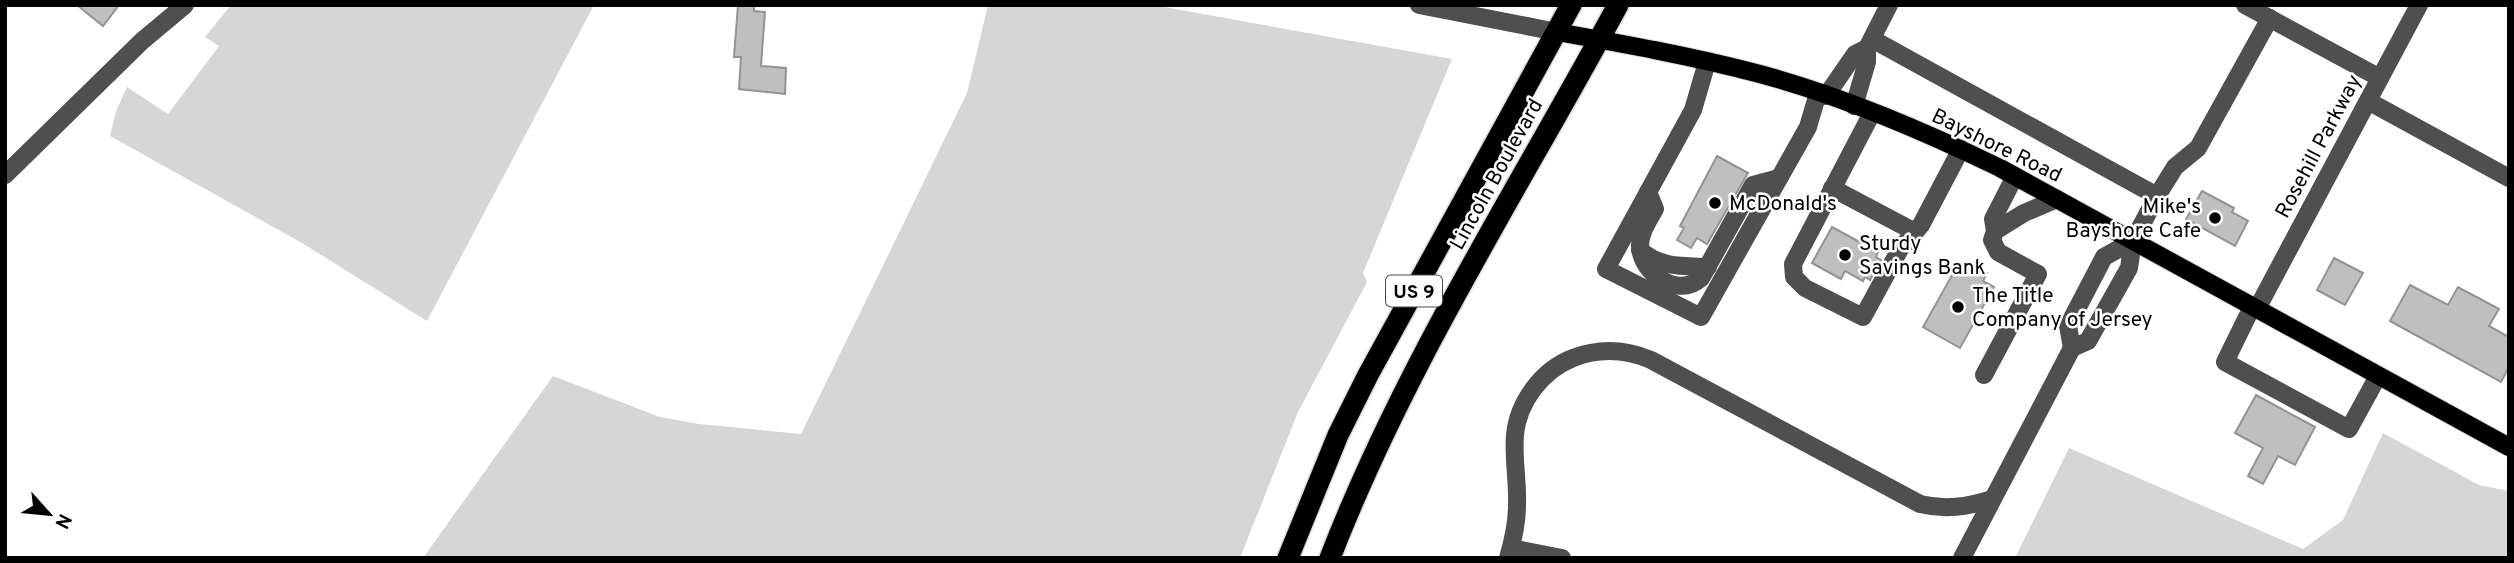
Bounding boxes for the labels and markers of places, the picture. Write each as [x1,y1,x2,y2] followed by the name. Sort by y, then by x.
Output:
[1729,191,1837,218] place label: McDonald's
[2065,194,2201,245] place label: Mike's Bayshore Cafe
[1707,195,1723,211] marker: McDonald's
[2207,210,2223,226] marker: Mike's Bayshore Cafe
[1859,231,1986,282] place label: Sturdy Savings Bank
[1837,247,1853,263] marker: Sturdy Savings Bank
[1972,283,2153,334] place label: The Title Company of Jersey
[1950,299,1966,315] marker: The Title Company of Jersey

